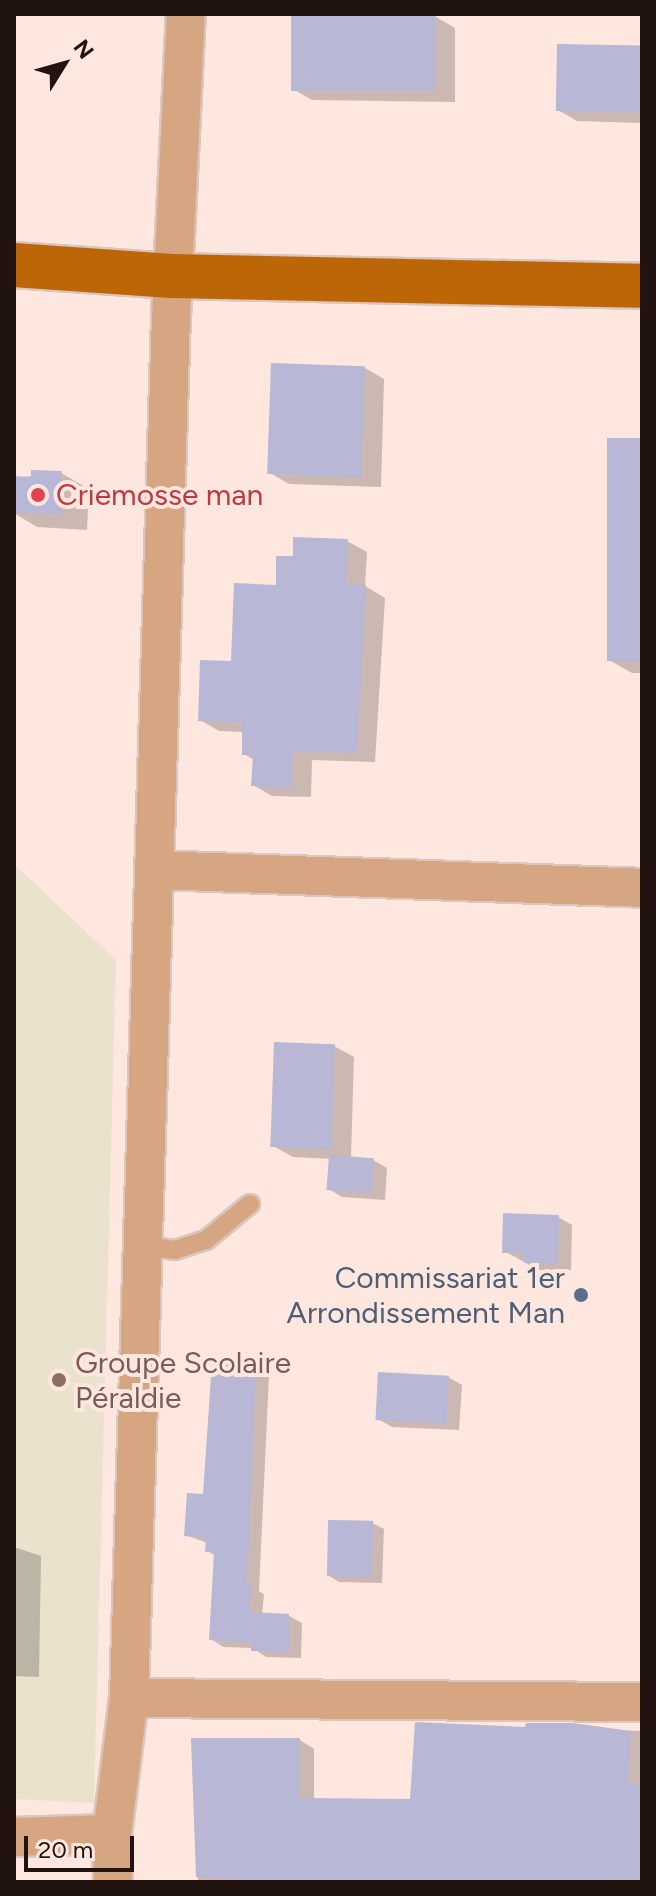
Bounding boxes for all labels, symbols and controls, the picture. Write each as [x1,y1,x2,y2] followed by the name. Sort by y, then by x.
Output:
[24,24,104,104] north arrow
[68,34,99,64] text: N
[56,477,263,513] place label: Criemosse man
[27,484,49,506] marker: Criemosse man
[287,1260,565,1330] place label: Commissariat 1er Arrondissement Man
[572,1286,590,1304] marker: Commissariat 1er Arrondissement Man
[75,1345,291,1416] place label: Groupe Scolaire Péraldie
[50,1371,68,1389] marker: Groupe Scolaire Péraldie
[28,1820,138,1870] scale bar
[38,1835,93,1864] text: 20 m

